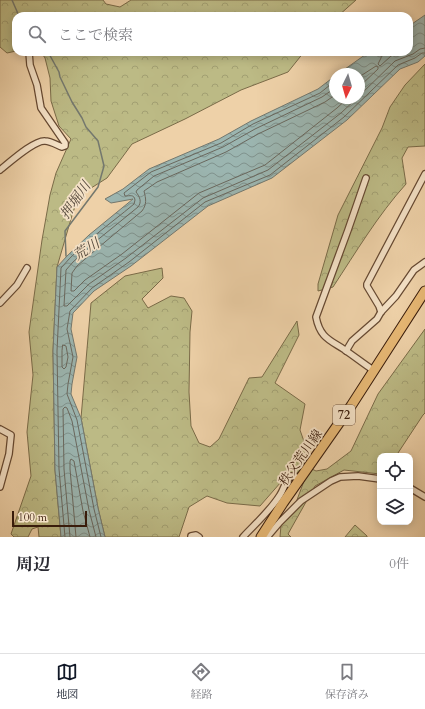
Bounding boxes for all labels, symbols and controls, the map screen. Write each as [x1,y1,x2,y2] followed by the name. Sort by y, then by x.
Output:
[12,12,413,56] search box
[26,23,48,45] icon: search
[58,25,133,45] text: ここで検索
[329,68,365,104] north arrow
[56,176,96,223] water label: 押堀川
[69,233,105,265] water label: 荒川
[333,405,355,425] road number: 72
[275,426,327,489] street label: 秩父荒川線
[377,453,413,525] map controls
[377,453,413,489] button: locate
[377,489,413,525] button: layers
[12,509,87,528] scale bar
[18,510,47,525] text: 100 m
[16,553,50,576] text: 周辺
[389,555,409,573] text: 0件
[56,661,78,702] tab: 地図
[190,661,212,702] tab: 経路
[325,661,369,702] tab: 保存済み

